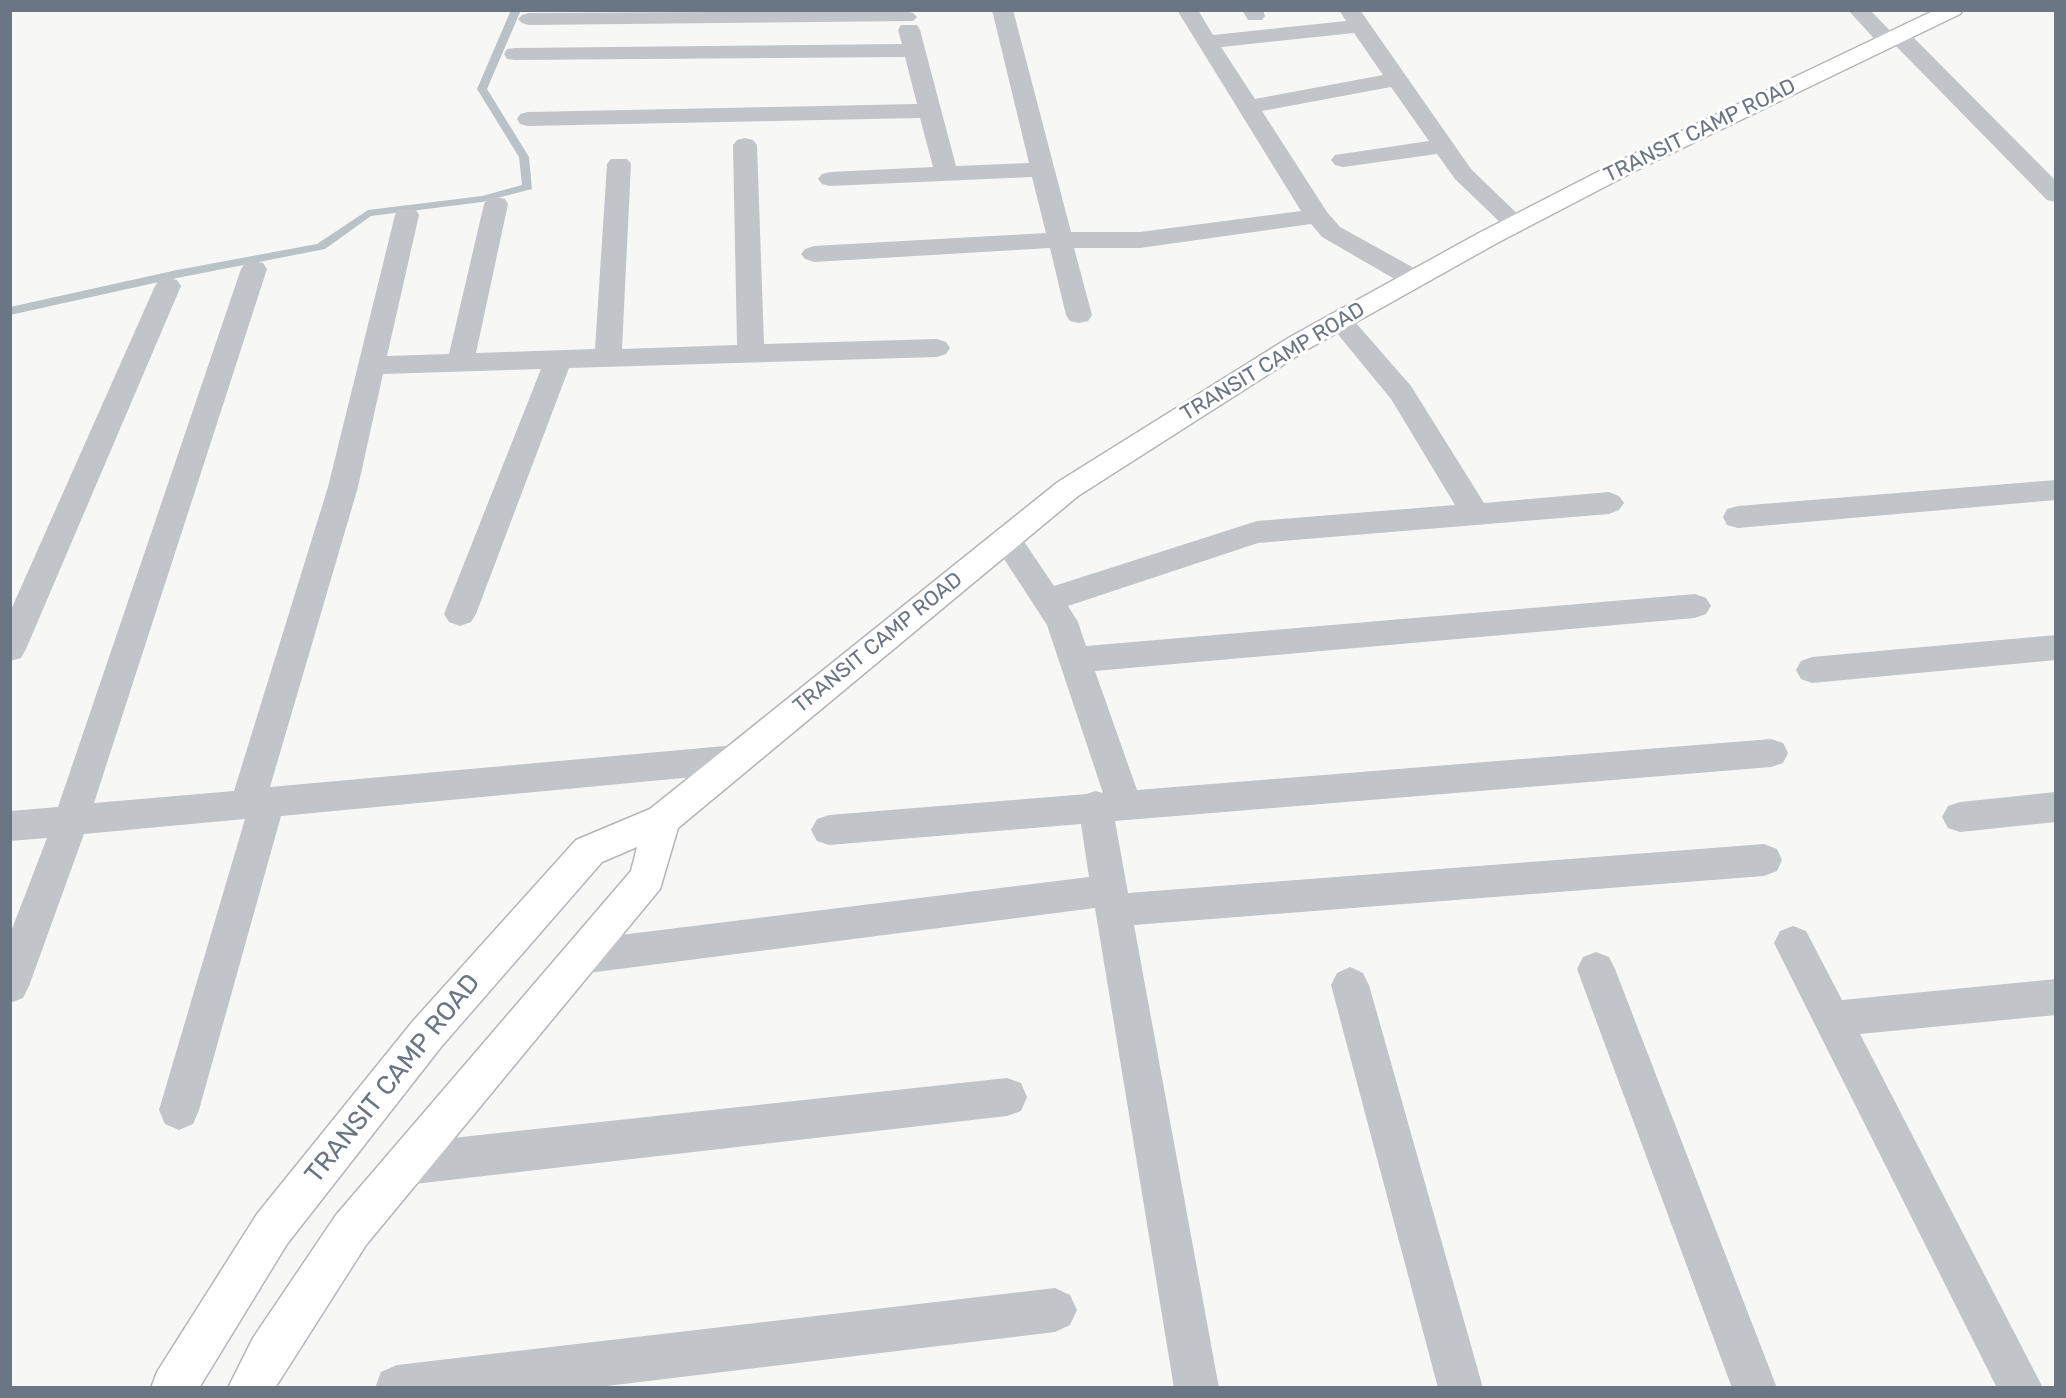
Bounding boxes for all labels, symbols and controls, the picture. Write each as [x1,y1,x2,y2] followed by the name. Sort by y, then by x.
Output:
[1600,74,1800,188] street label: TRANSIT CAMP ROAD
[1176,297,1370,427] street label: TRANSIT CAMP ROAD
[788,567,968,719] street label: TRANSIT CAMP ROAD
[299,968,487,1190] street label: TRANSIT CAMP ROAD

